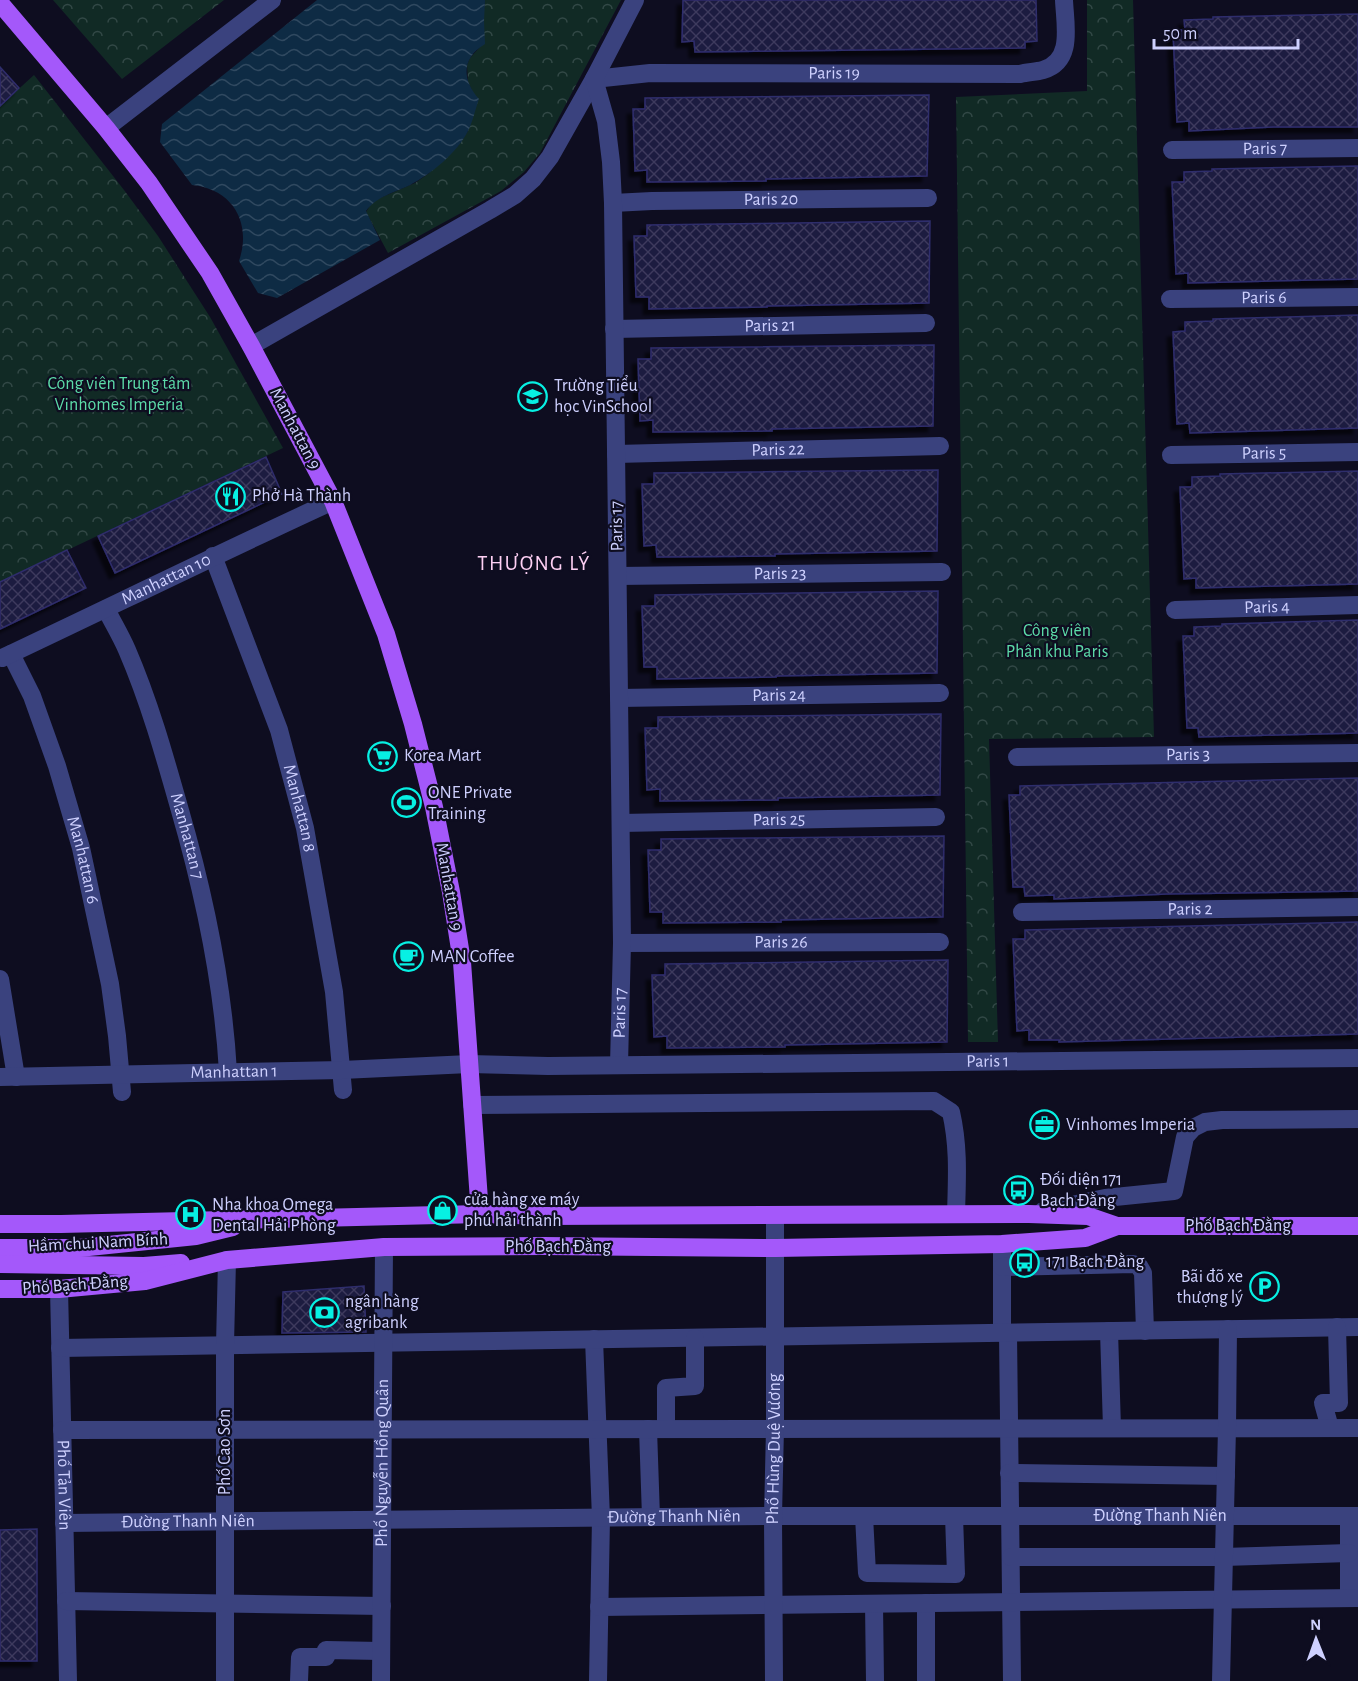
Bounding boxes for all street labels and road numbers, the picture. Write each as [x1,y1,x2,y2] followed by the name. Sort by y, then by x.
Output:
[808,64,860,83] street label: Paris 19
[1243,140,1287,158] street label: Paris 7
[744,190,798,209] street label: Paris 20
[1241,289,1287,307] street label: Paris 6
[744,317,796,335] street label: Paris 21
[266,385,324,473] street label: Manhattan 9
[751,440,805,460] street label: Paris 22
[1242,444,1286,463] street label: Paris 5
[608,501,626,551] street label: Paris 17
[119,551,214,609] street label: Manhattan 10
[754,565,806,583] street label: Paris 23
[1244,598,1290,617] street label: Paris 4
[752,686,806,705] street label: Paris 24
[1166,746,1210,764] street label: Paris 3
[280,763,318,854] street label: Manhattan 8
[167,791,207,881] street label: Manhattan 7
[752,810,805,829] street label: Paris 25
[63,814,102,906] street label: Manhattan 6
[432,841,466,933] street label: Manhattan 9
[1167,900,1213,919] street label: Paris 2
[754,933,808,952] street label: Paris 26
[611,987,630,1039] street label: Paris 17
[966,1052,1009,1071] street label: Paris 1
[190,1062,278,1082] street label: Manhattan 1
[1185,1216,1291,1235] street label: Phố Bạch Đằng
[27,1229,169,1256] street label: Hầm chui Nam Bính
[505,1237,611,1256] street label: Phố Bạch Đằng
[21,1271,129,1298] street label: Phố Bạch Đằng
[763,1373,784,1525] street label: Phố Hùng Duệ Vương
[371,1379,392,1547] street label: Phố Nguyễn Hồng Quân
[215,1409,234,1495] street label: Phố Cao Sơn
[53,1439,74,1531] street label: Phố Tản Viên
[607,1507,741,1527] street label: Đường Thanh Niên
[1093,1507,1227,1525] street label: Đường Thanh Niên
[121,1512,255,1531] street label: Đường Thanh Niên

